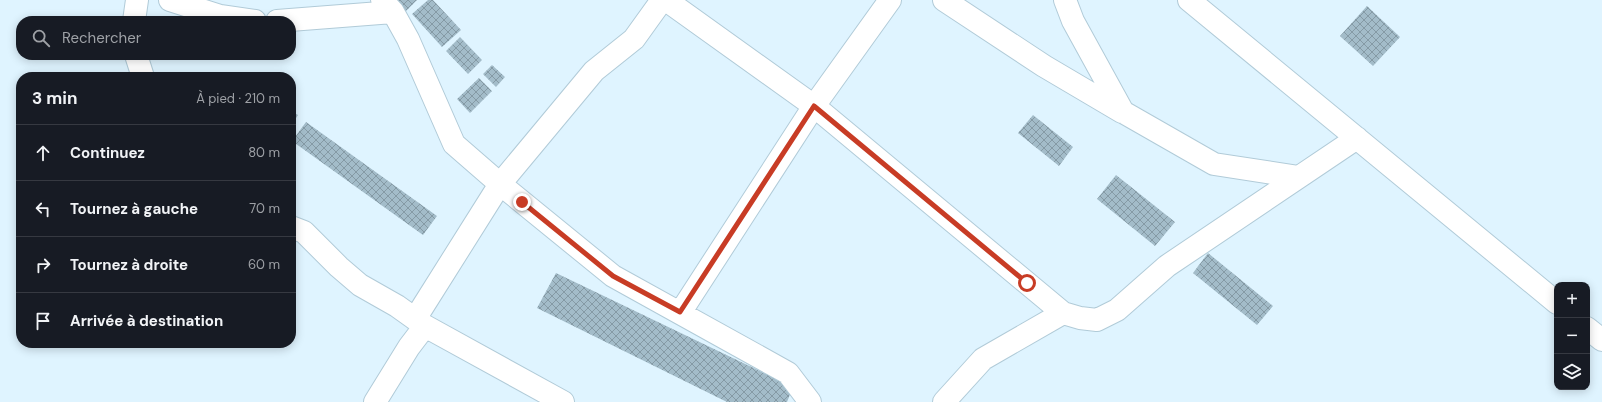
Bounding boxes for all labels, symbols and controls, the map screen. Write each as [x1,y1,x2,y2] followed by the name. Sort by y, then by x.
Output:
[16,16,296,60] search box
[30,27,52,49] icon: search
[62,28,141,48] text: Rechercher
[32,87,77,109] text: 3 min
[196,90,280,107] text: À pied · 210 m
[32,142,54,164] icon: ahead
[70,143,145,163] text: Continuez
[248,144,280,161] text: 80 m
[513,193,531,211] route end
[32,198,54,220] icon: left
[70,199,198,219] text: Tournez à gauche
[249,200,280,217] text: 70 m
[32,254,54,276] icon: right
[70,255,188,275] text: Tournez à droite
[248,256,280,273] text: 60 m
[1018,274,1036,292] route start
[1554,282,1590,390] map controls
[1554,282,1590,318] button: +
[32,310,54,332] icon: arrive
[70,311,223,331] text: Arrivée à destination
[1554,318,1590,354] button: −
[1554,354,1590,390] button: layers

